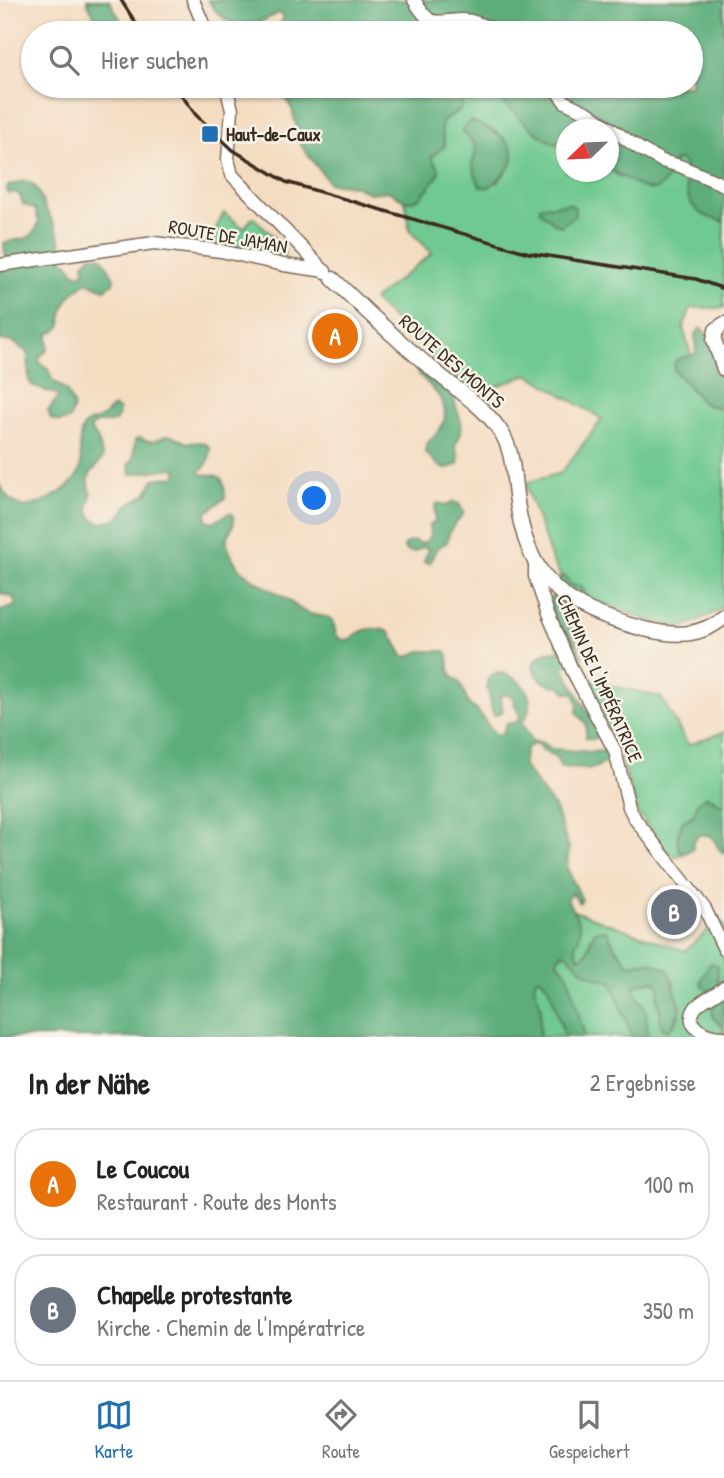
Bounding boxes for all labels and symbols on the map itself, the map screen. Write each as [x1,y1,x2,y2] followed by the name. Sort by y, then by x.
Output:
[556,119,619,182] north arrow
[226,121,321,147] place label: Haut-de-Caux
[200,124,220,144] marker: Haut-de-Caux
[167,213,289,259] street label: ROUTE DE JAMAN
[394,308,510,414] street label: ROUTE DES MONTS
[312,310,358,362] pin: A
[297,481,331,515] your location
[551,590,649,767] street label: CHEMIN DE L'IMPÉRATRICE
[651,886,697,938] pin: B

